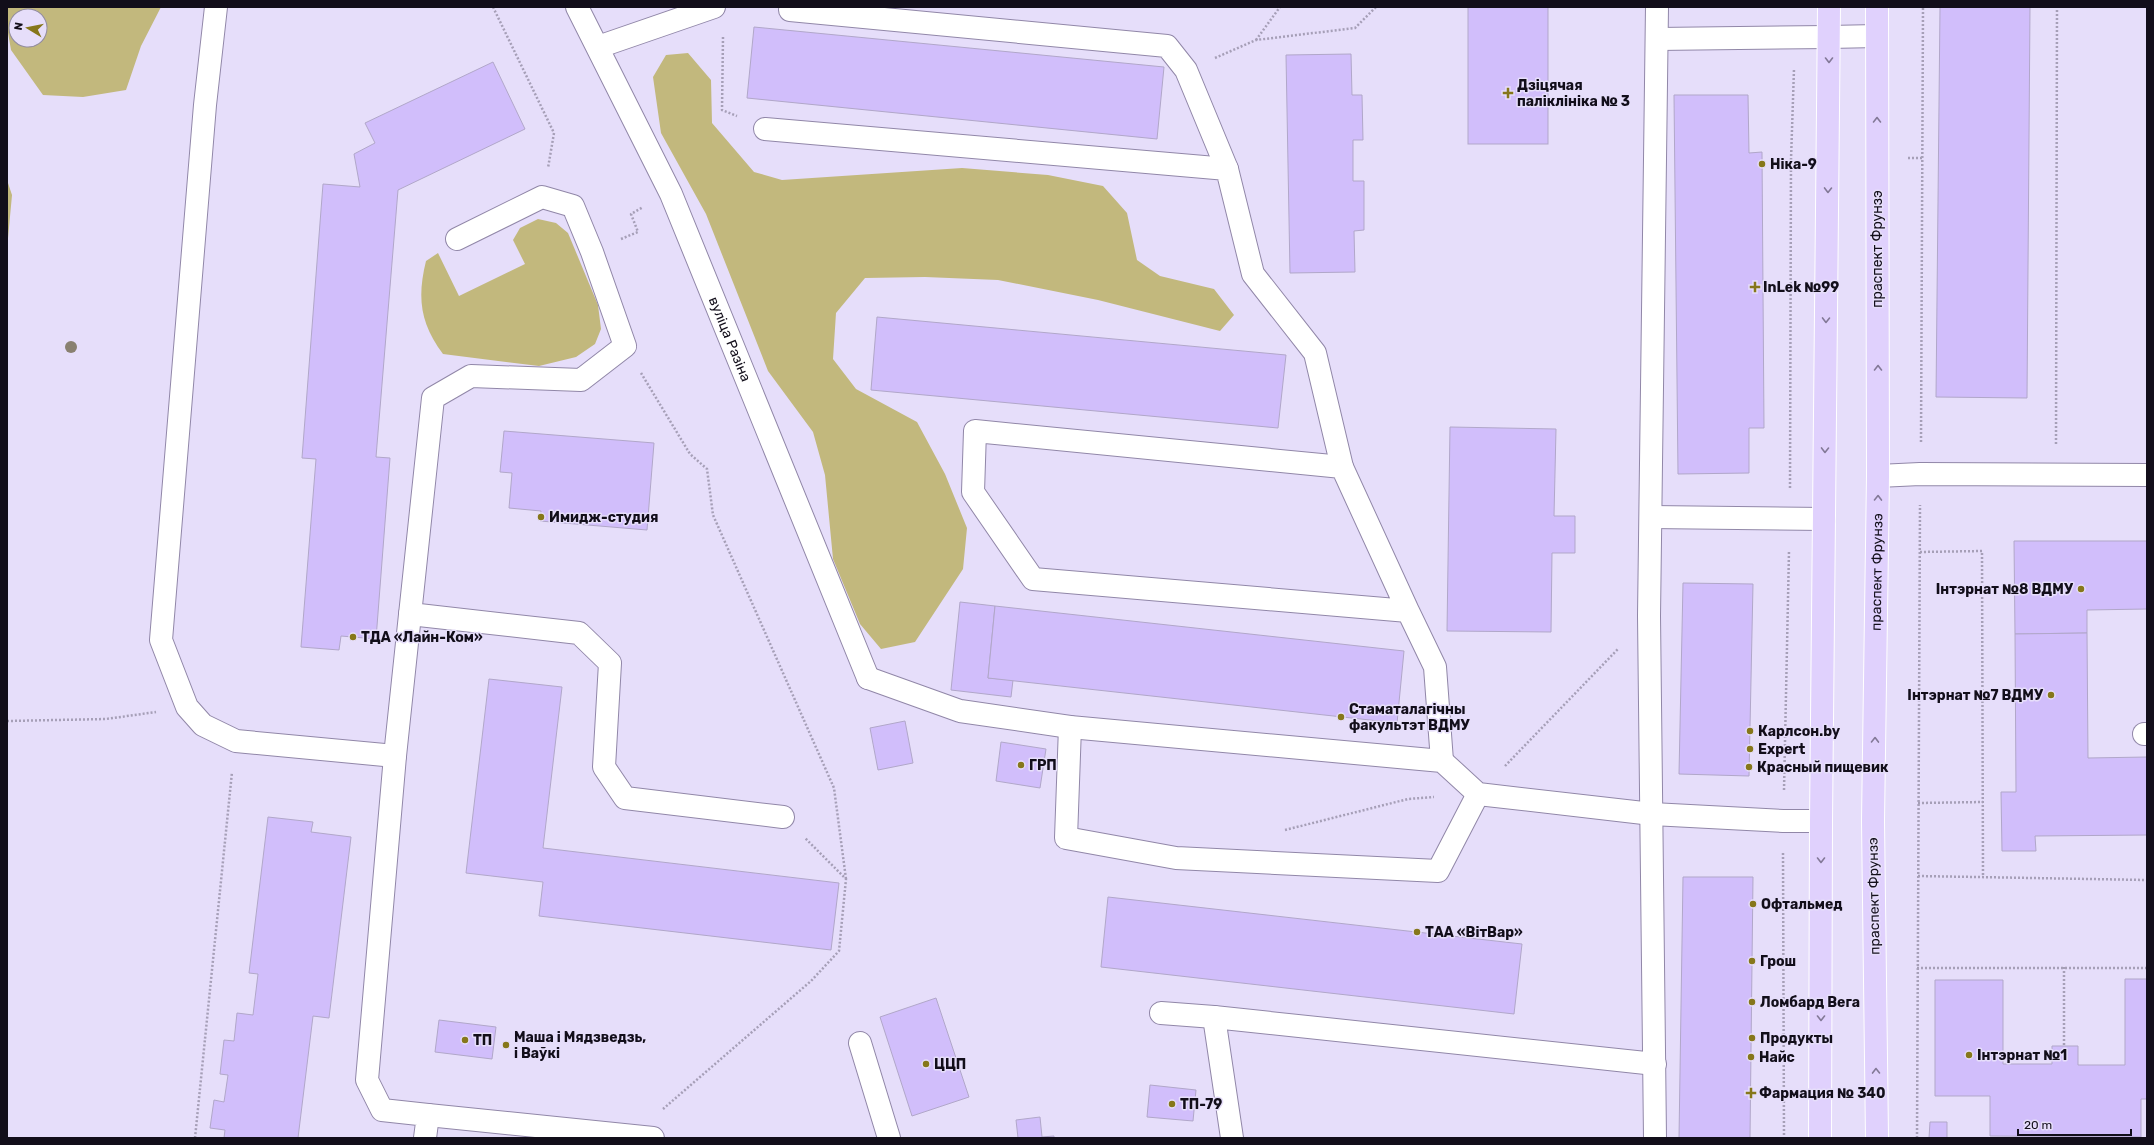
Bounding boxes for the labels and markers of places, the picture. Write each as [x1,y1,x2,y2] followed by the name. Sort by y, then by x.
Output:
[1517,77,1630,110] place label: Дзіцячая паліклініка № 3
[1502,87,1514,99] marker: Дзіцячая паліклініка № 3
[1770,156,1817,173] place label: Ніка-9
[1757,159,1767,169] marker: Ніка-9
[1763,279,1839,296] place label: InLek №99
[1750,282,1760,292] marker: InLek №99
[549,509,658,526] place label: Имидж-студия
[536,512,546,522] marker: Имидж-студия
[1936,581,2074,598] place label: Інтэрнат №8 ВДМУ
[2076,584,2086,594] marker: Інтэрнат №8 ВДМУ
[361,629,483,646] place label: ТДА «Лайн-Ком»
[348,632,358,642] marker: ТДА «Лайн-Ком»
[1907,687,2044,704] place label: Інтэрнат №7 ВДМУ
[2046,690,2056,700] marker: Інтэрнат №7 ВДМУ
[1349,701,1470,734] place label: Стаматалагічны факультэт ВДМУ
[1336,712,1346,722] marker: Стаматалагічны факультэт ВДМУ
[1758,723,1841,740] place label: Карлсон.by
[1745,726,1755,736] marker: Карлсон.by
[1758,741,1806,758] place label: Expert
[1745,744,1755,754] marker: Expert
[1029,757,1057,774] place label: ГРП
[1757,759,1889,776] place label: Красный пищевик
[1016,760,1026,770] marker: ГРП
[1744,762,1754,772] marker: Красный пищевик
[1761,896,1842,913] place label: Офтальмед
[1748,899,1758,909] marker: Офтальмед
[1425,924,1523,941] place label: ТАА «ВітВар»
[1412,927,1422,937] marker: ТАА «ВітВар»
[1760,953,1796,970] place label: Грош
[1747,956,1757,966] marker: Грош
[1760,994,1860,1011] place label: Ломбард Вега
[1747,997,1757,1007] marker: Ломбард Вега
[514,1029,646,1062] place label: Маша і Мядзведзь, і Ваўкі
[1760,1030,1833,1047] place label: Продукты
[473,1032,492,1049] place label: ТП
[1747,1033,1757,1043] marker: Продукты
[460,1035,470,1045] marker: ТП
[501,1040,511,1050] marker: Маша і Мядзведзь, і Ваўкі
[1977,1047,2067,1064] place label: Інтэрнат №1
[1759,1049,1795,1066] place label: Найс
[1964,1050,1974,1060] marker: Інтэрнат №1
[1746,1052,1756,1062] marker: Найс
[934,1056,966,1073] place label: ЦЦП
[921,1059,931,1069] marker: ЦЦП
[1759,1085,1885,1102] place label: Фармация № 340
[1746,1088,1756,1098] marker: Фармация № 340
[1180,1096,1222,1113] place label: ТП-79
[1167,1099,1177,1109] marker: ТП-79

